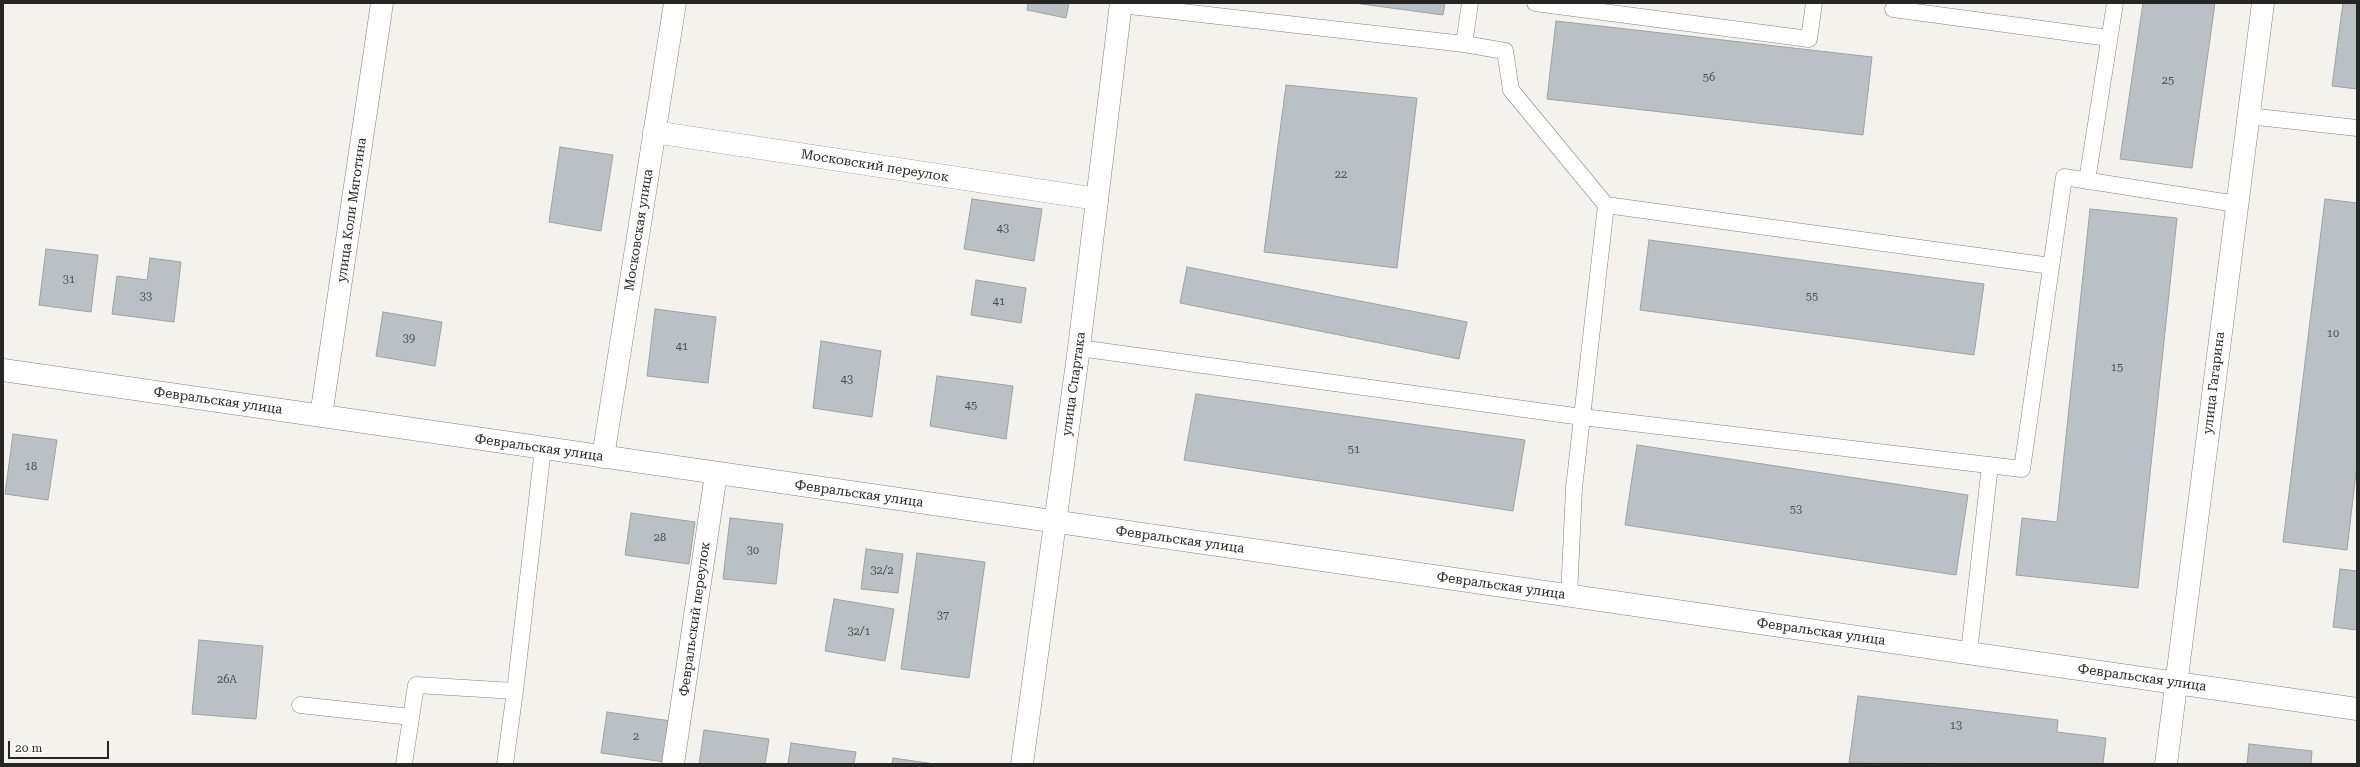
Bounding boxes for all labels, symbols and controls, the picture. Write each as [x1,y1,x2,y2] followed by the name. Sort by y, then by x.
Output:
[1703,71,1715,85] house number: 56
[2162,74,2174,88] house number: 25
[334,137,370,283] street label: улица Коли Мяготина
[800,147,950,185] street label: Московский переулок
[622,168,656,292] street label: Московская улица
[1335,168,1347,182] house number: 22
[997,222,1009,236] house number: 43
[63,273,75,287] house number: 31
[140,290,152,304] house number: 33
[1806,290,1818,304] house number: 55
[993,295,1005,309] house number: 41
[2327,327,2339,341] house number: 10
[1059,331,1089,437] street label: улица Спартака
[2200,331,2228,435] street label: улица Гагарина
[403,332,415,346] house number: 39
[676,340,688,354] house number: 41
[2111,361,2123,375] house number: 15
[841,373,853,387] house number: 43
[153,384,283,418] street label: Февральская улица
[965,399,977,413] house number: 45
[474,431,604,465] street label: Февральская улица
[1348,443,1360,457] house number: 51
[25,460,37,474] house number: 18
[794,477,924,511] street label: Февральская улица
[1790,503,1802,517] house number: 53
[1115,523,1245,557] street label: Февральская улица
[654,531,666,545] house number: 28
[676,541,714,697] street label: Февральский переулок
[747,544,759,558] house number: 30
[870,564,894,578] house number: 32/2
[1436,569,1566,603] street label: Февральская улица
[937,609,949,623] house number: 37
[1756,615,1886,649] street label: Февральская улица
[847,625,871,639] house number: 32/1
[2077,661,2207,695] street label: Февральская улица
[217,673,237,687] house number: 26А
[1950,719,1962,733] house number: 13
[633,730,639,744] house number: 2
[10,733,111,759] scale bar
[15,741,42,755] text: 20 m

